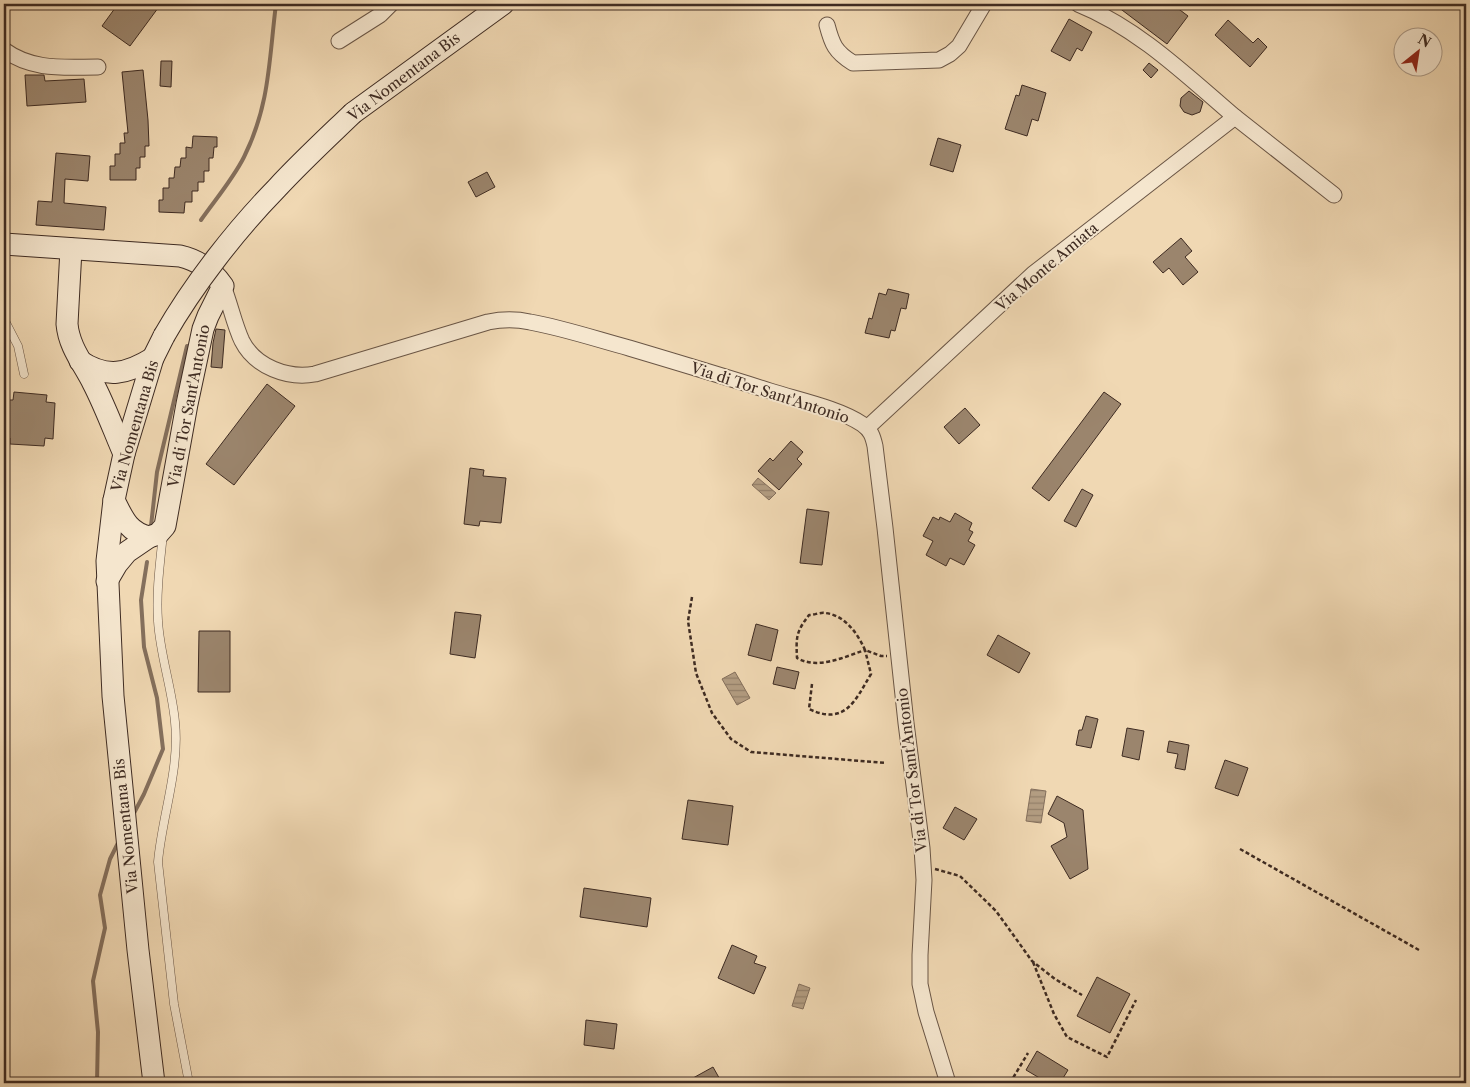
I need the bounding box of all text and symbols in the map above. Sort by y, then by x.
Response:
street label: Via Nomentana Bis [343,28,464,126]
north arrow [1392,28,1442,78]
text: N [1415,30,1434,52]
street label: Via Monte Amiata [991,218,1102,316]
street label: Via di Tor Sant'Antonio [163,323,214,490]
street label: Via Nomentana Bis [106,358,162,495]
street label: Via di Tor Sant'Antonio [688,358,852,427]
street label: Via di Tor Sant'Antonio [892,687,931,854]
street label: Via Nomentana Bis [109,757,142,896]

